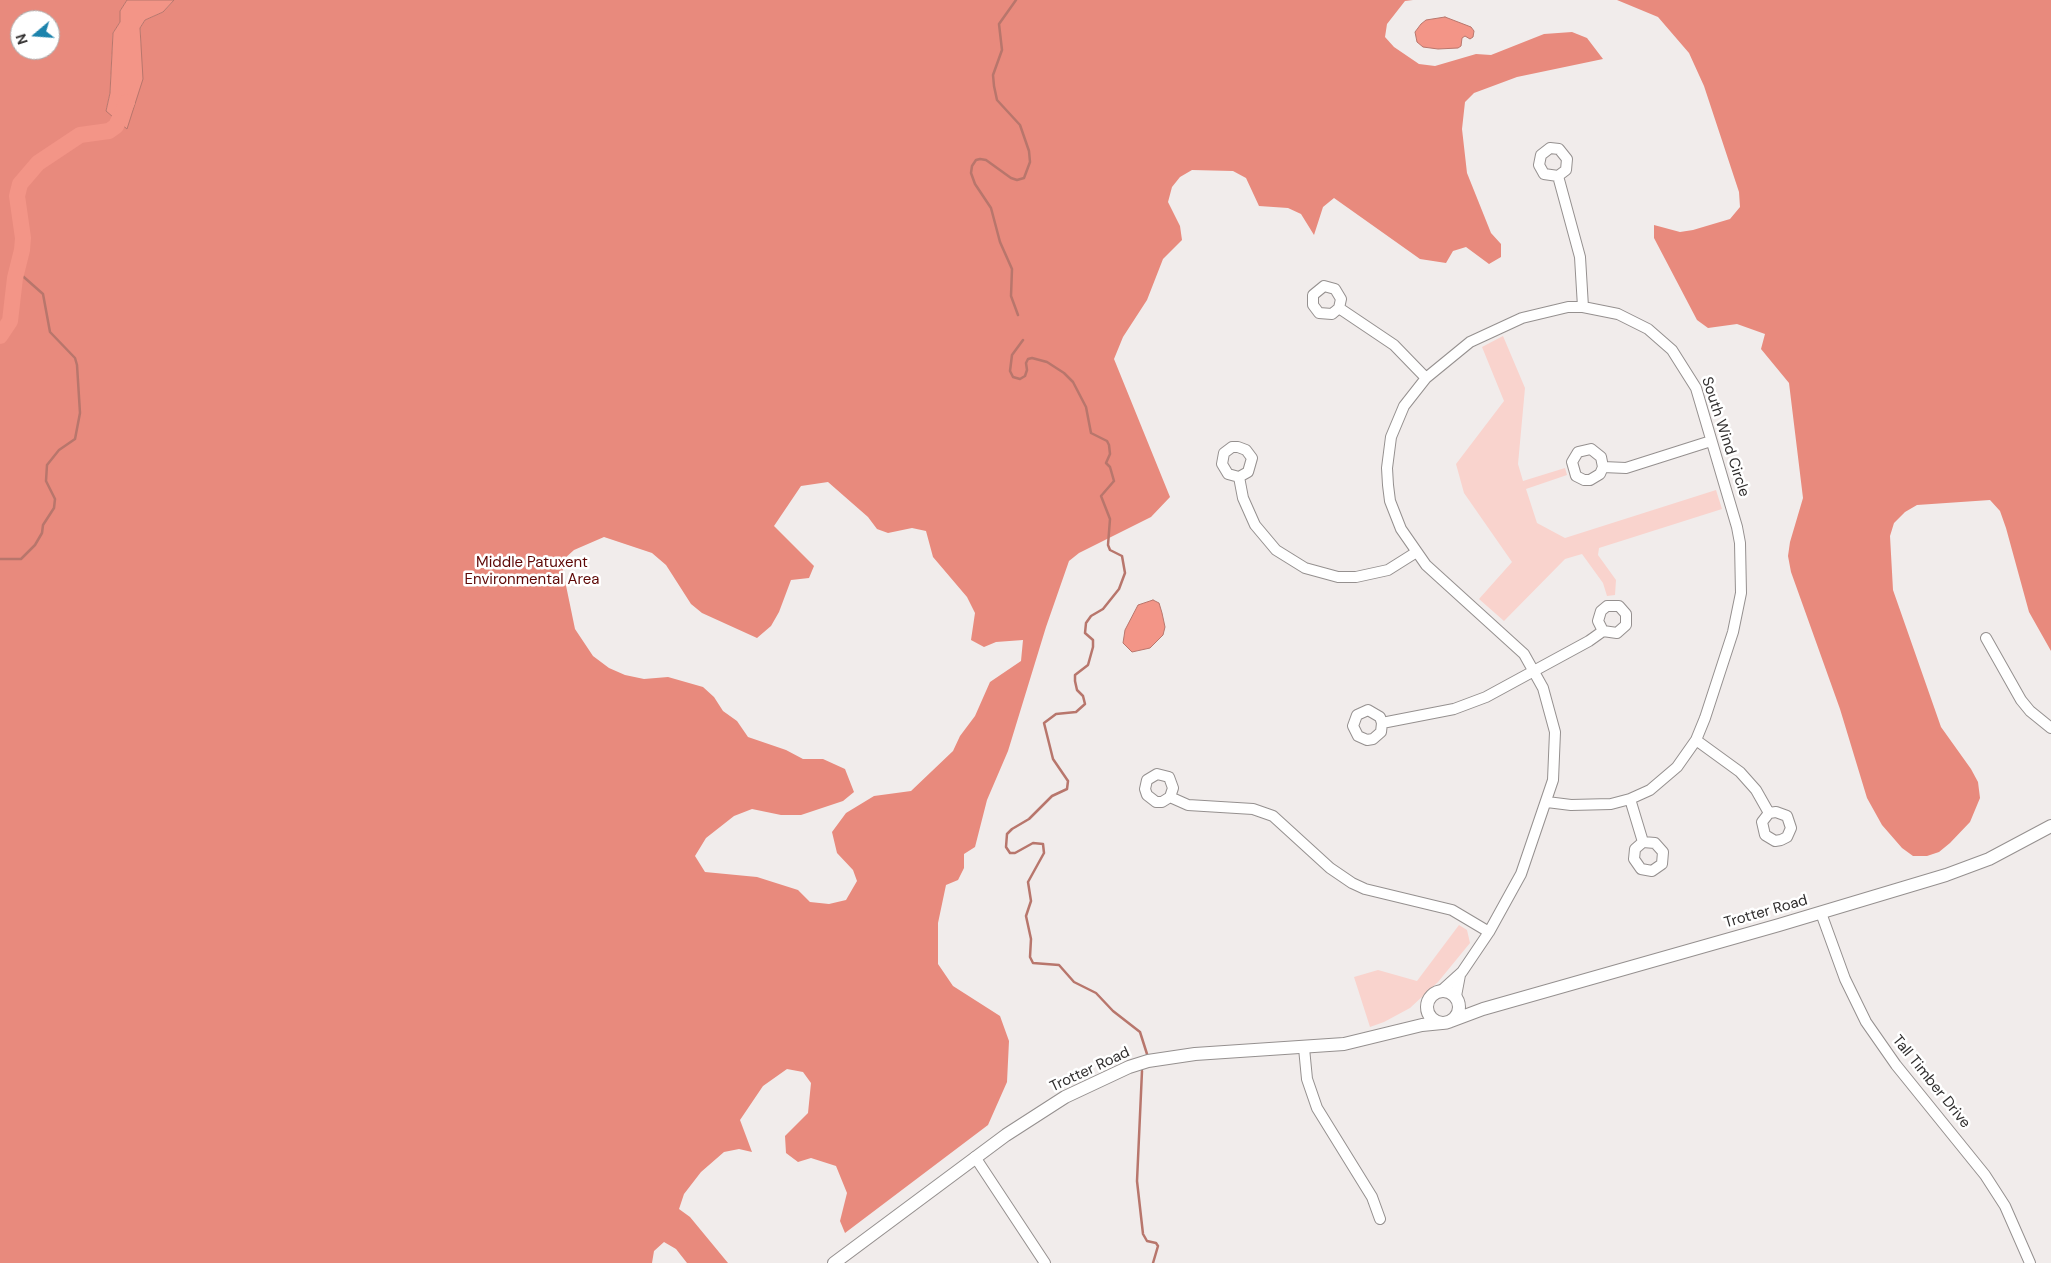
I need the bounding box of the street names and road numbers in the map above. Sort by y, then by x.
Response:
street label: South Wind Circle [1697,375,1753,499]
street label: Trotter Road [1722,892,1810,932]
street label: Tall Timber Drive [1888,1032,1974,1132]
street label: Trotter Road [1047,1044,1133,1096]

